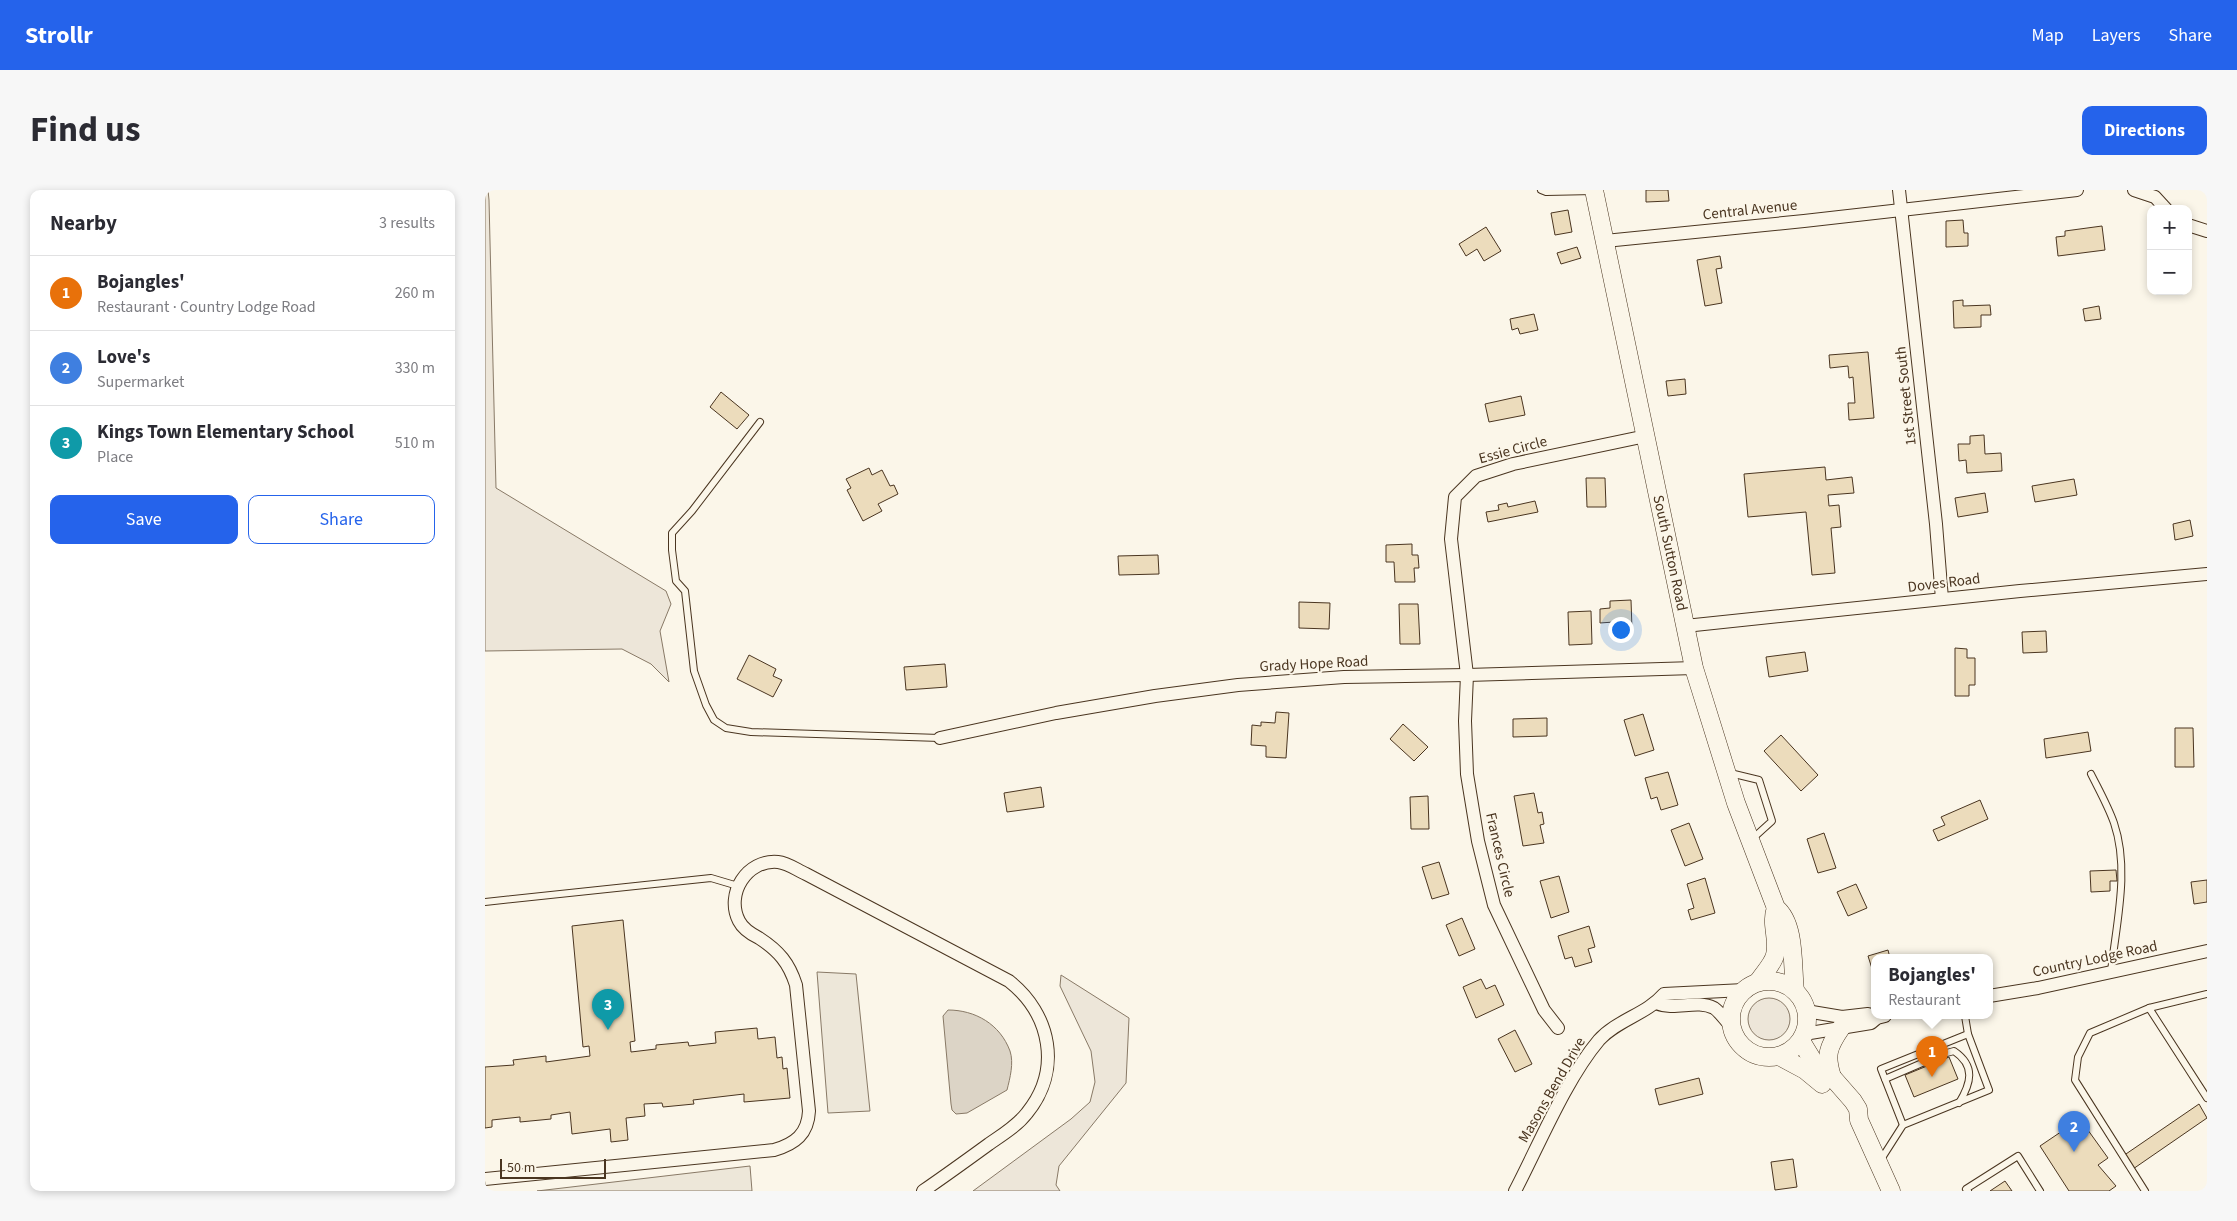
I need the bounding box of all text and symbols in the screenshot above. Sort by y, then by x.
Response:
text: Strollr [25,18,93,53]
text: Map [2032,23,2064,48]
text: Layers [2092,23,2141,48]
text: Share [2169,23,2212,48]
text: Find us [30,105,140,155]
button: Directions [2082,106,2207,155]
street label: Central Avenue [1702,195,1798,225]
map controls [2147,205,2192,295]
button: + [2147,205,2192,250]
text: Nearby [50,208,117,238]
text: 3 results [379,212,435,234]
button: − [2147,250,2192,295]
text: Bojangles' [97,269,185,296]
text: 1 [62,282,70,304]
text: 260 m [395,282,435,304]
text: Restaurant · Country Lodge Road [97,296,316,318]
text: Love's [97,344,150,371]
street label: 1st Street South [1890,345,1922,447]
text: 2 [62,357,70,379]
text: 330 m [395,357,435,379]
text: Supermarket [97,371,184,393]
text: Kings Town Elementary School [97,419,354,446]
street label: Essie Circle [1476,431,1550,469]
text: 3 [62,432,70,454]
text: 510 m [395,432,435,454]
text: Place [97,446,133,468]
street label: South Sutton Road [1647,493,1693,613]
button: Save [50,495,238,544]
button: Share [248,495,435,544]
street label: Doves Road [1906,568,1982,598]
your location [1608,617,1634,643]
street label: Grady Hope Road [1259,651,1369,677]
street label: Frances Circle [1480,811,1520,899]
street label: Country Lodge Road [2031,935,2159,983]
popup [1871,954,1993,1019]
text: Bojangles' [1888,962,1976,989]
pin: 3 [592,989,624,1030]
text: Restaurant [1888,989,1961,1011]
street label: Masons Bend Drive [1513,1033,1591,1147]
pin: 1 [1916,1036,1948,1077]
pin: 2 [2058,1111,2090,1152]
scale bar [500,1156,606,1179]
text: 50 m [507,1158,535,1178]

